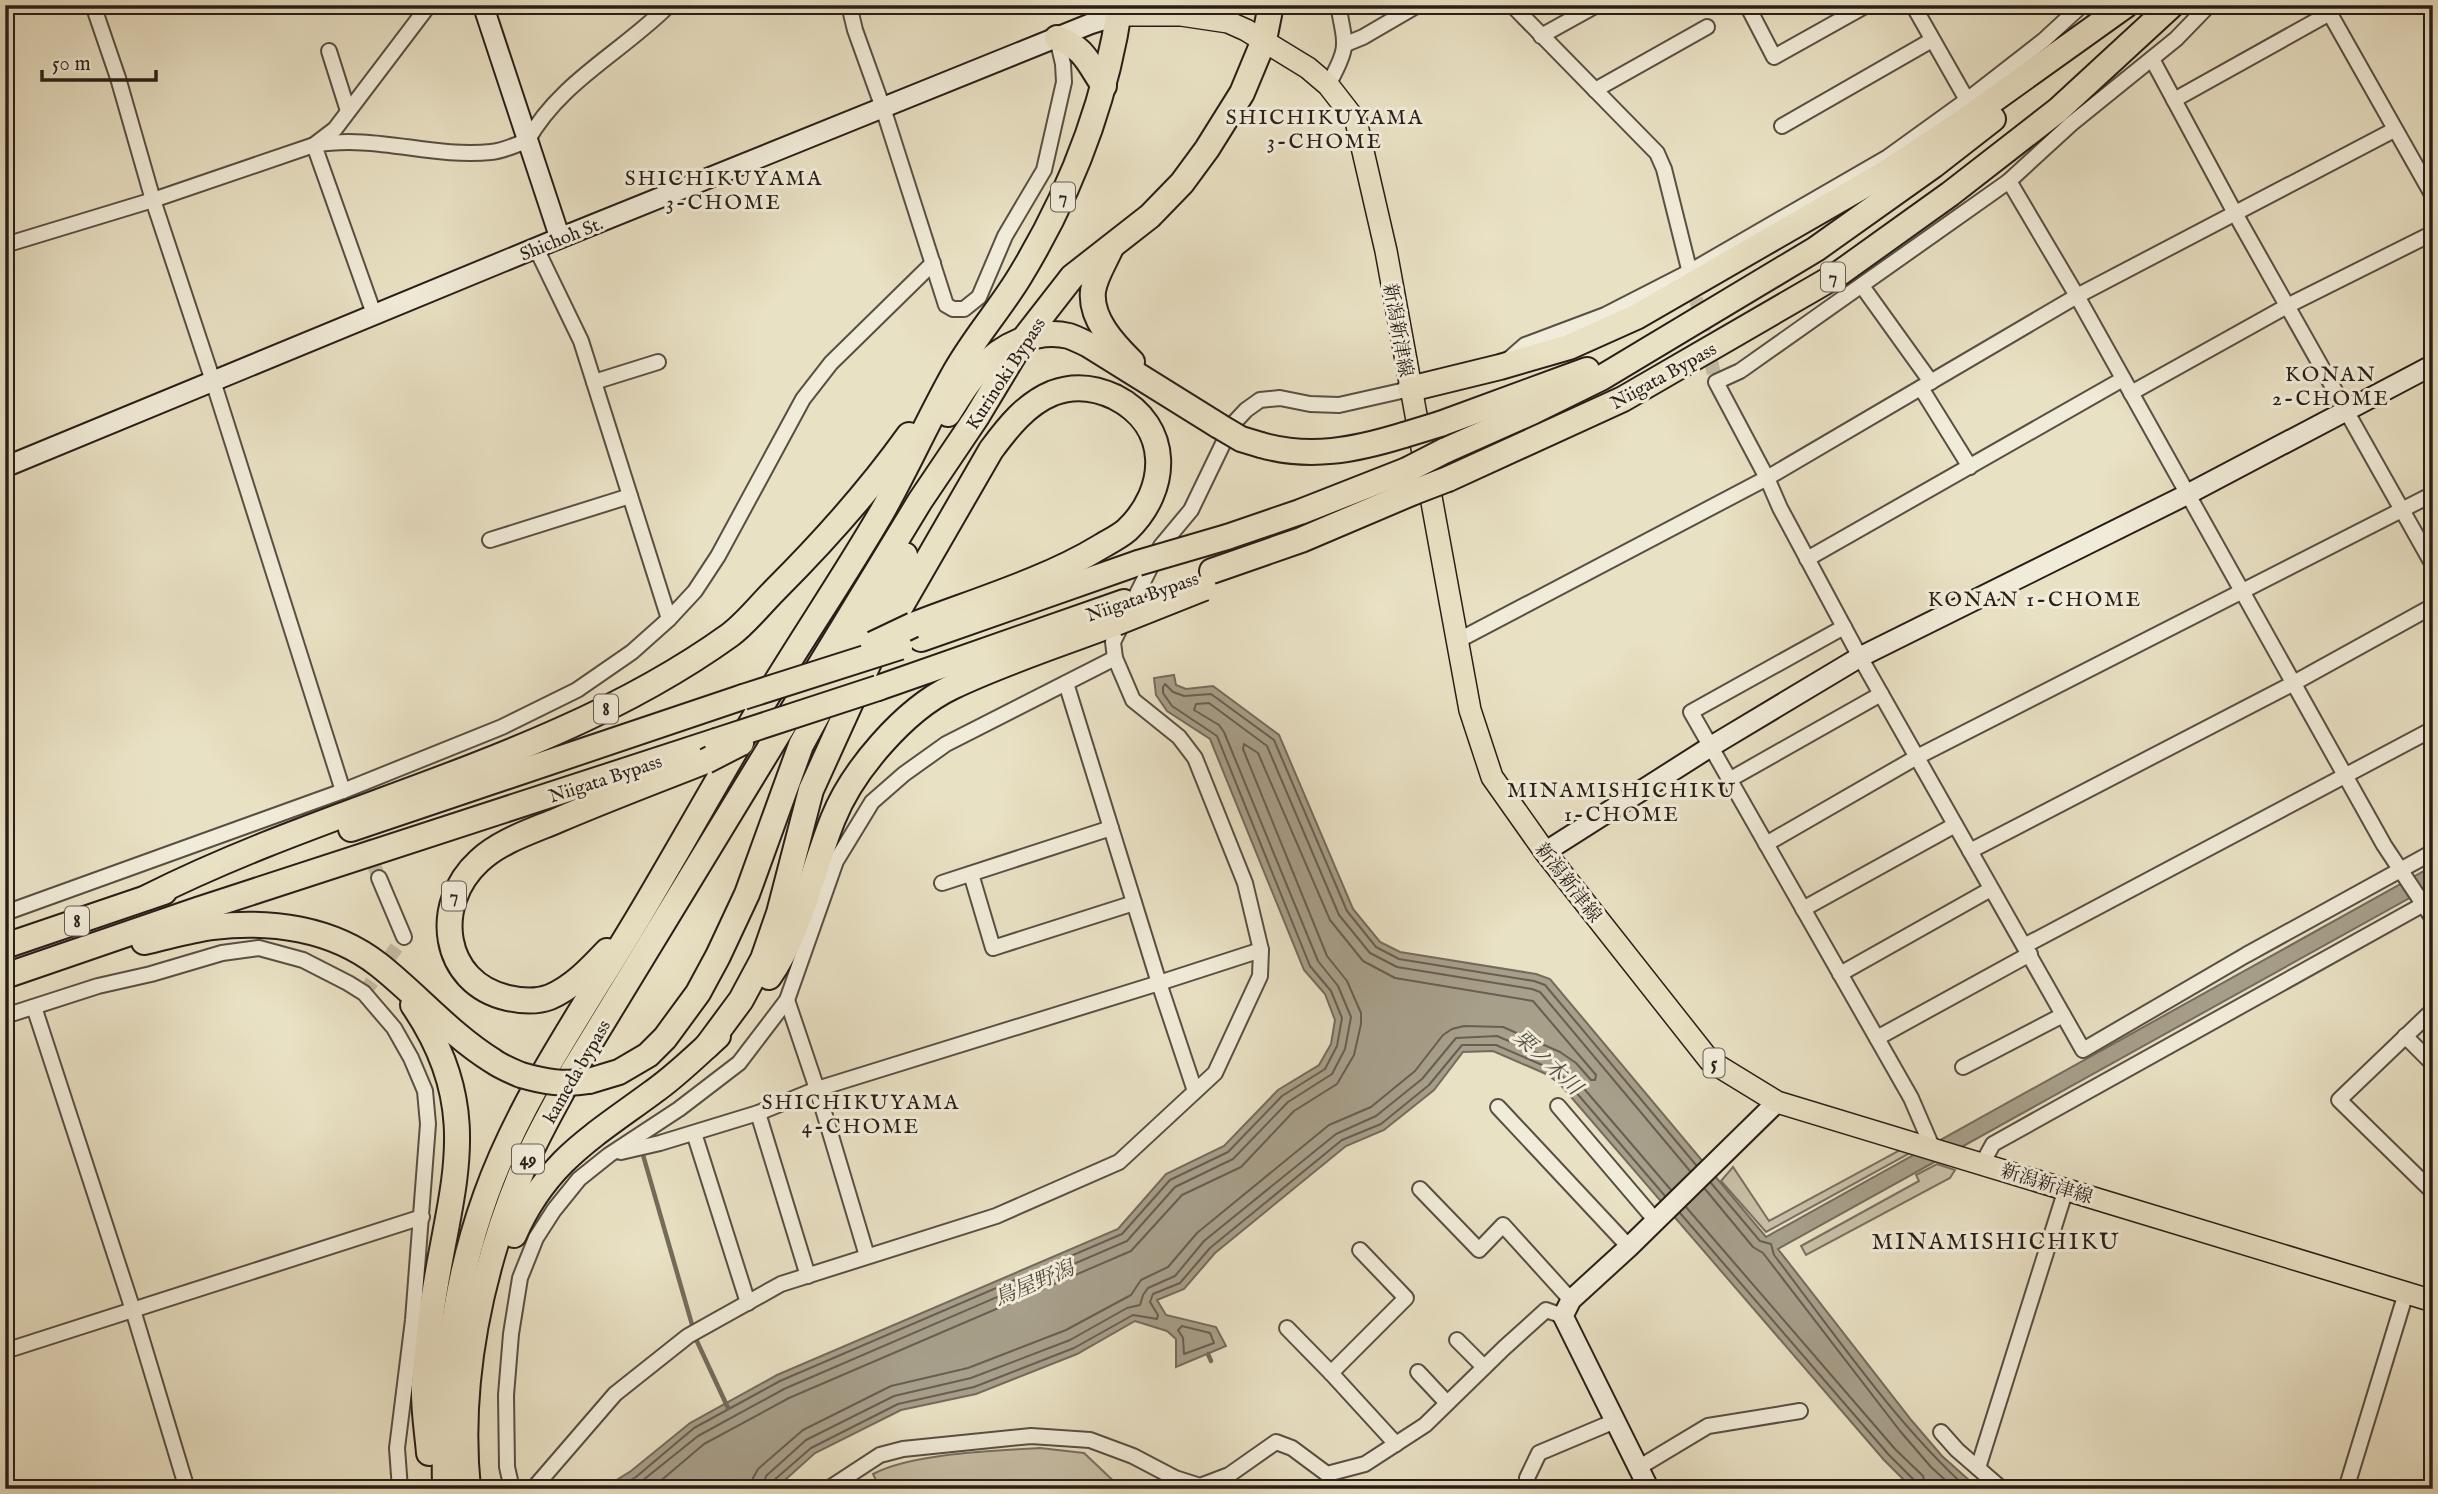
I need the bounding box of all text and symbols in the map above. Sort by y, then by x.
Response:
scale bar [42,38,156,82]
text: 50 m [52,51,91,78]
district label: SHICHIKUYAMA 3-CHOME [1226,105,1424,156]
district label: SHICHIKUYAMA 3-CHOME [625,166,823,217]
road number: 7 [1051,182,1075,212]
street label: Shichoh St. [517,212,607,267]
road number: 7 [1821,262,1845,292]
street label: 新潟新津線 [1377,281,1417,379]
street label: Kurinoki Bypass [961,313,1052,435]
street label: Niigata Bypass [1607,338,1721,416]
district label: KONAN 2-CHOME [2272,362,2390,413]
street label: Niigata Bypass [1083,567,1202,628]
district label: KONAN 1-CHOME [1928,587,2142,614]
road number: 8 [594,694,618,724]
street label: Niigata Bypass [546,750,665,809]
district label: MINAMISHICHIKU 1-CHOME [1507,778,1737,829]
street label: 新潟新津線 [1529,838,1606,928]
road number: 7 [442,882,466,911]
road number: 8 [65,906,89,936]
street label: kameda bypass [538,1016,617,1128]
water label: 栗ノ木川 [1507,1025,1588,1103]
road number: 5 [1704,1048,1724,1078]
district label: SHICHIKUYAMA 4-CHOME [762,1090,960,1141]
road number: 49 [512,1144,544,1174]
street label: 新潟新津線 [1997,1160,2095,1210]
district label: MINAMISHICHIKU [1871,1228,2121,1257]
water label: 鳥屋野潟 [991,1254,1081,1313]

